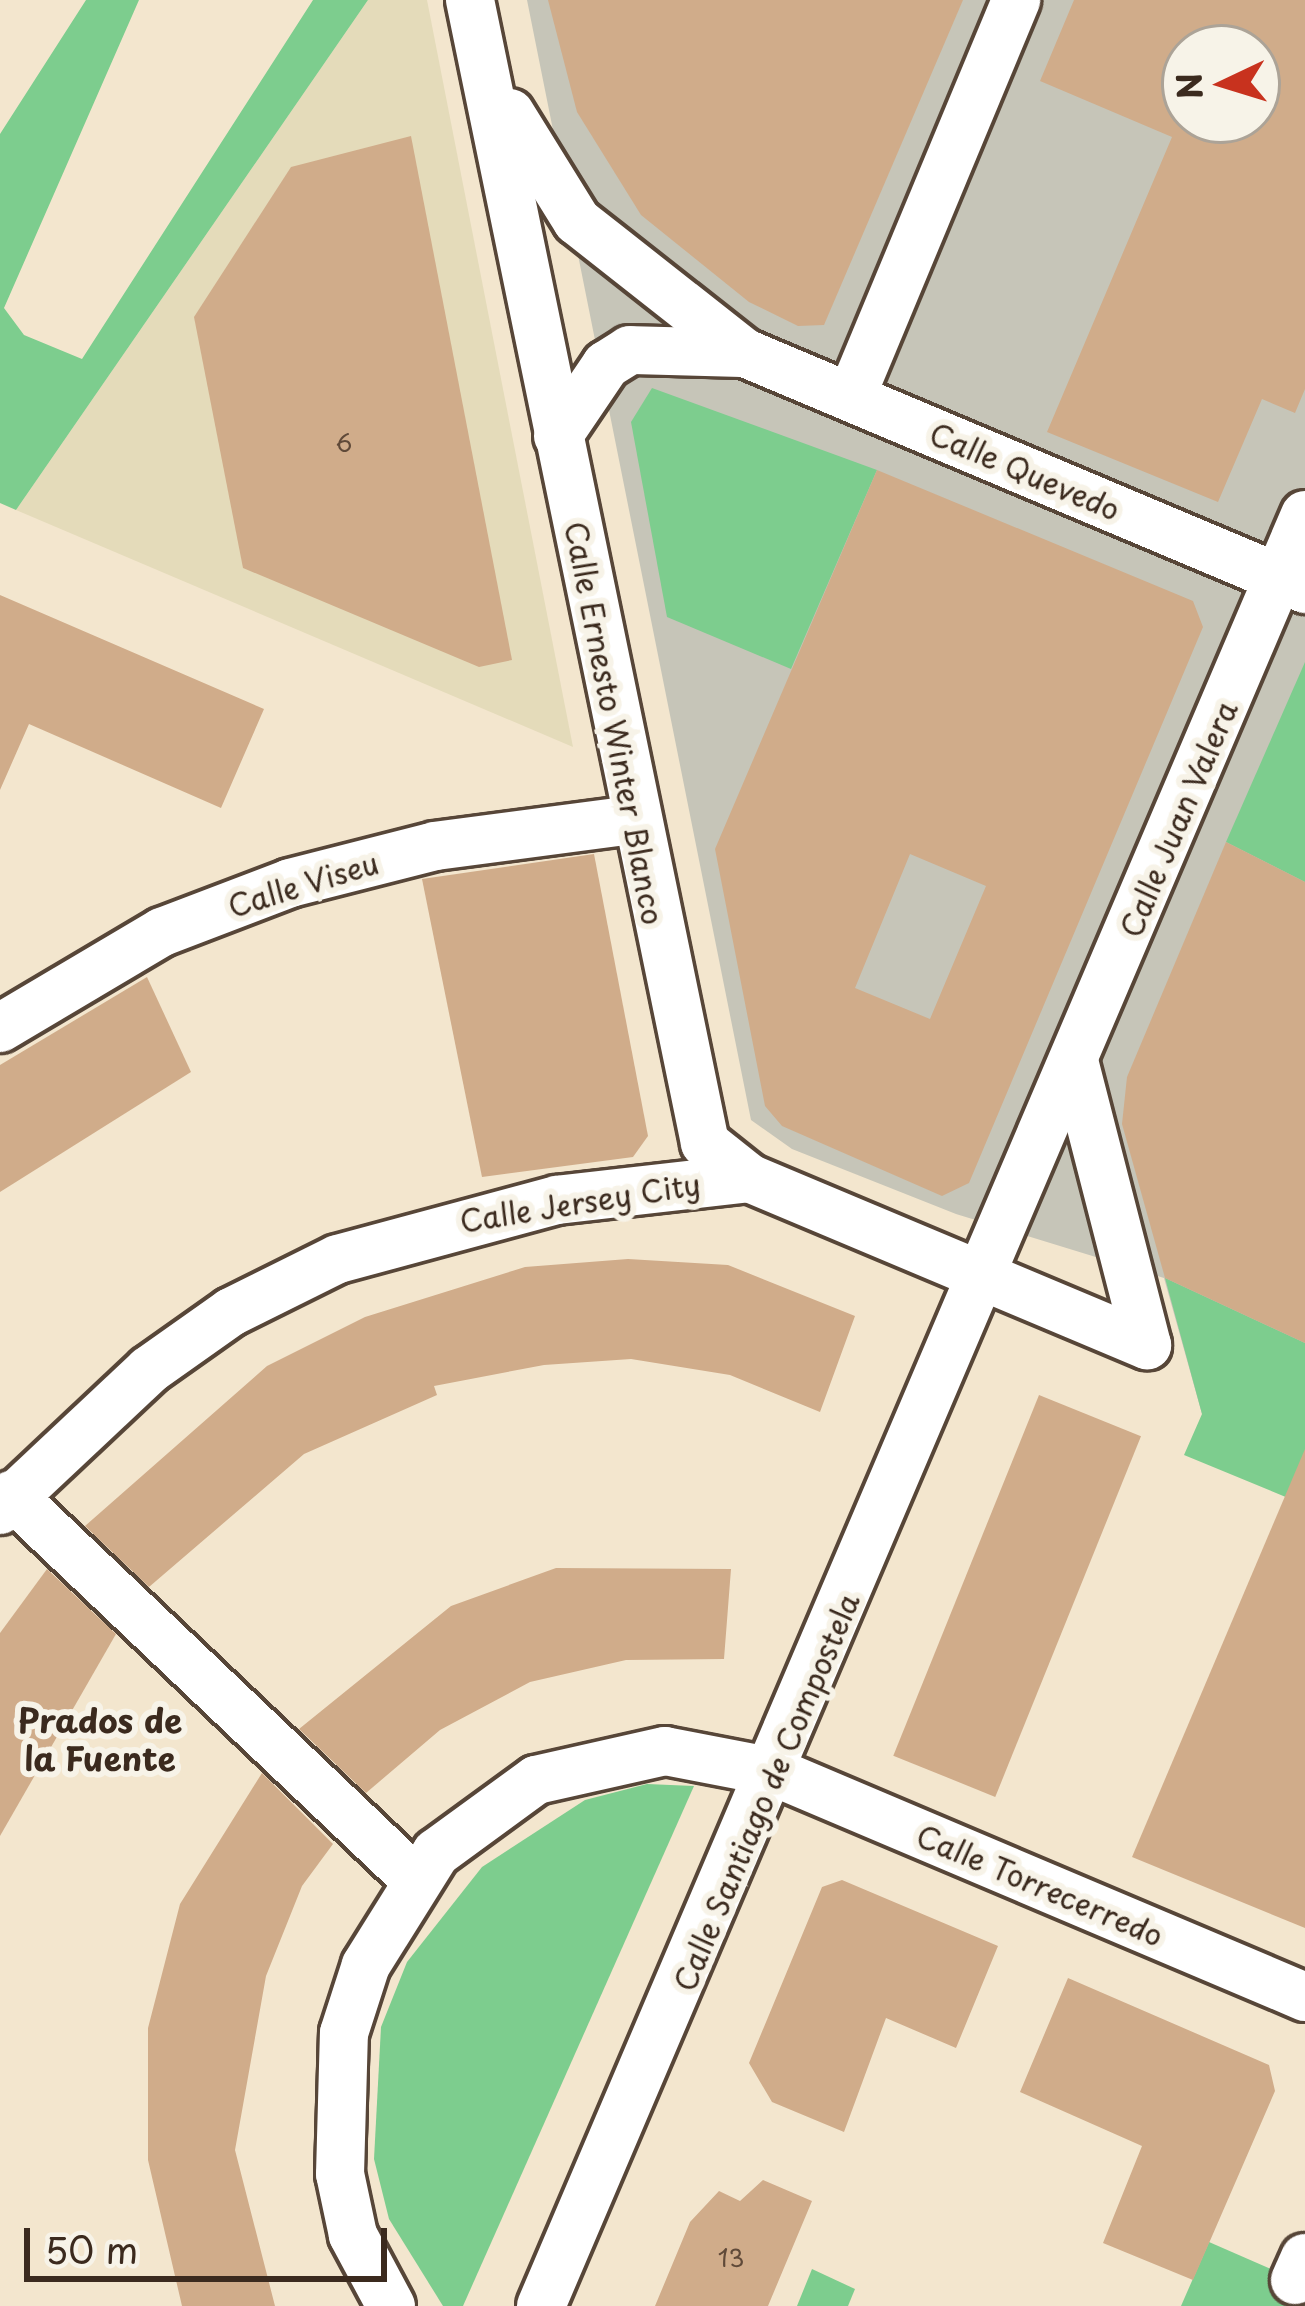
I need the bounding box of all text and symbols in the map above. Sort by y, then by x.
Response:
north arrow [1161,24,1281,144]
text: N [1162,72,1214,101]
street label: Calle Quevedo [923,414,1127,528]
house number: 6 [336,429,352,457]
street label: Calle Ernesto Winter Blanco [558,518,672,928]
street label: Calle Juan Valera [1111,694,1245,944]
street label: Calle Viseu [222,844,384,924]
street label: Calle Jersey City [456,1165,704,1239]
street label: Calle Santiago de Compostela [665,1585,867,1999]
district label: Prados de la Fuente [18,1700,182,1778]
street label: Calle Torrecerredo [910,1816,1170,1954]
scale bar [30,2204,393,2278]
text: 50 m [45,2222,138,2276]
house number: 13 [718,2244,744,2272]

